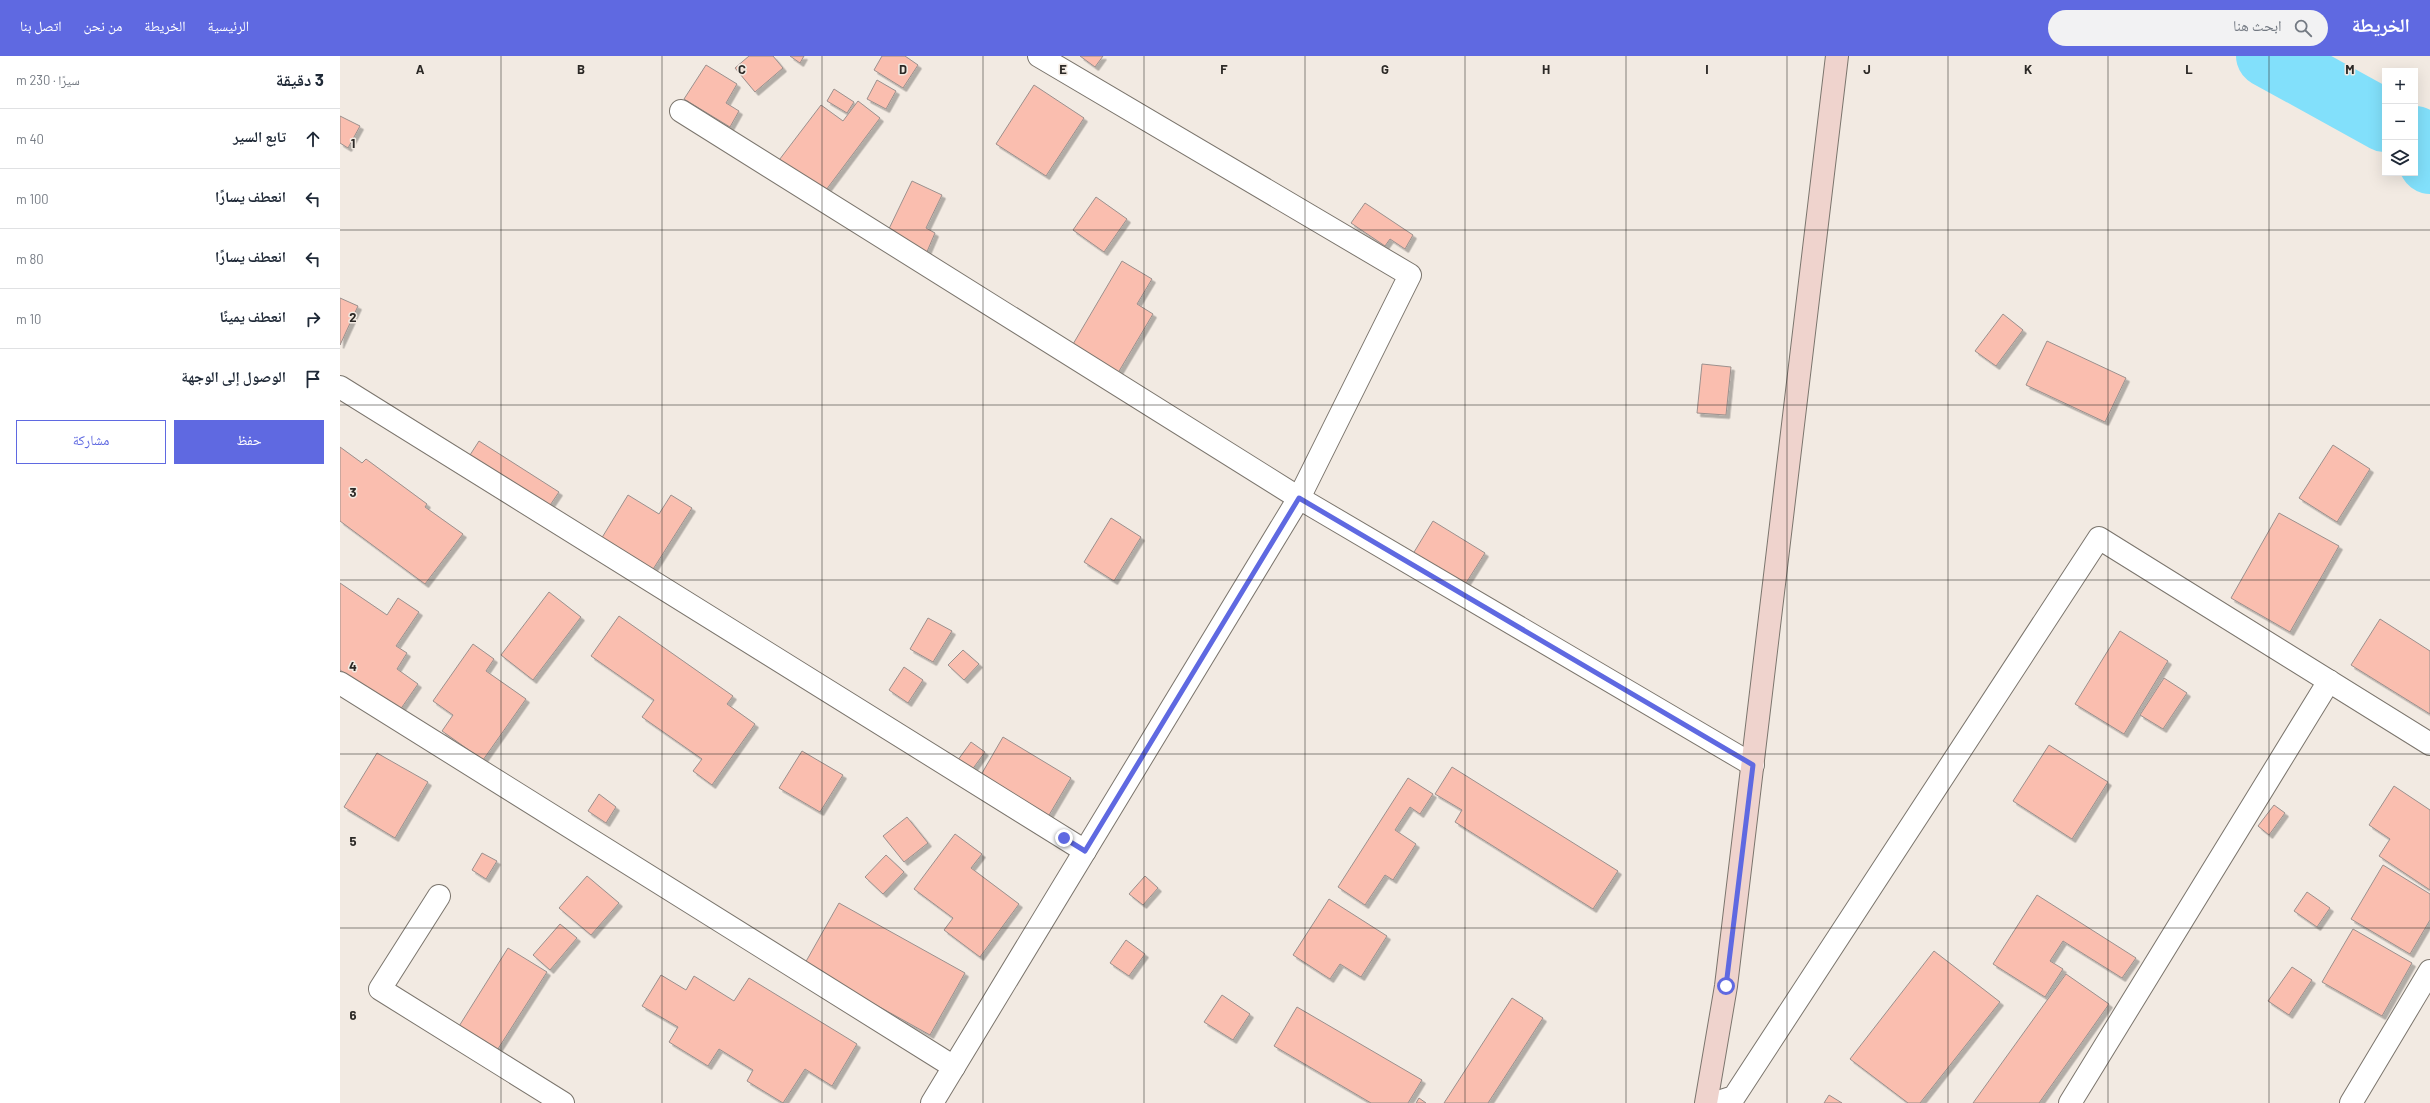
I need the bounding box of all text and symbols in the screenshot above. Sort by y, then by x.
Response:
search box [2048,10,2328,46]
text: الخريطة [2352,13,2410,36]
text: ابحث هنا [2233,16,2282,34]
text: اتصل بنا [20,17,62,34]
text: من نحن [84,17,122,34]
text: الخريطة [144,17,186,34]
text: الرئيسية [208,17,249,34]
icon: search [2292,17,2314,39]
text: A [416,61,425,77]
text: B [577,61,585,77]
text: C [738,61,746,77]
text: D [899,61,907,77]
text: E [1059,61,1067,77]
text: F [1220,61,1228,77]
text: G [1381,61,1389,77]
text: H [1542,61,1550,77]
text: I [1705,61,1709,77]
text: J [1863,61,1871,77]
text: K [2024,61,2032,77]
text: L [2185,61,2193,77]
text: M [2345,61,2355,77]
map controls [2382,68,2418,176]
button: + [2382,68,2418,104]
text: 3 دقيقة [276,69,324,89]
text: سيرًا · 230 m [16,72,80,88]
button: − [2382,104,2418,140]
text: تابع السير [233,127,286,145]
icon: ahead [302,128,324,150]
text: 40 m [16,131,44,147]
text: 1 [351,135,355,151]
button: layers [2382,140,2418,176]
text: انعطف يسارًا [215,187,286,205]
icon: left [302,188,324,210]
text: 100 m [16,191,49,207]
text: انعطف يسارًا [215,247,286,265]
icon: left [302,248,324,270]
text: 80 m [16,251,44,267]
text: انعطف يمينًا [219,307,286,325]
icon: right [302,308,324,330]
text: 2 [349,309,357,325]
text: 10 m [16,311,41,327]
text: الوصول إلى الوجهة [181,367,286,385]
icon: arrive [302,368,324,390]
button: مشاركة [16,420,166,464]
button: حفظ [174,420,324,464]
text: 3 [349,484,357,500]
text: 4 [349,658,357,674]
route end [1055,829,1073,847]
text: 5 [349,833,357,849]
route start [1717,977,1735,995]
text: 6 [350,1007,357,1023]

